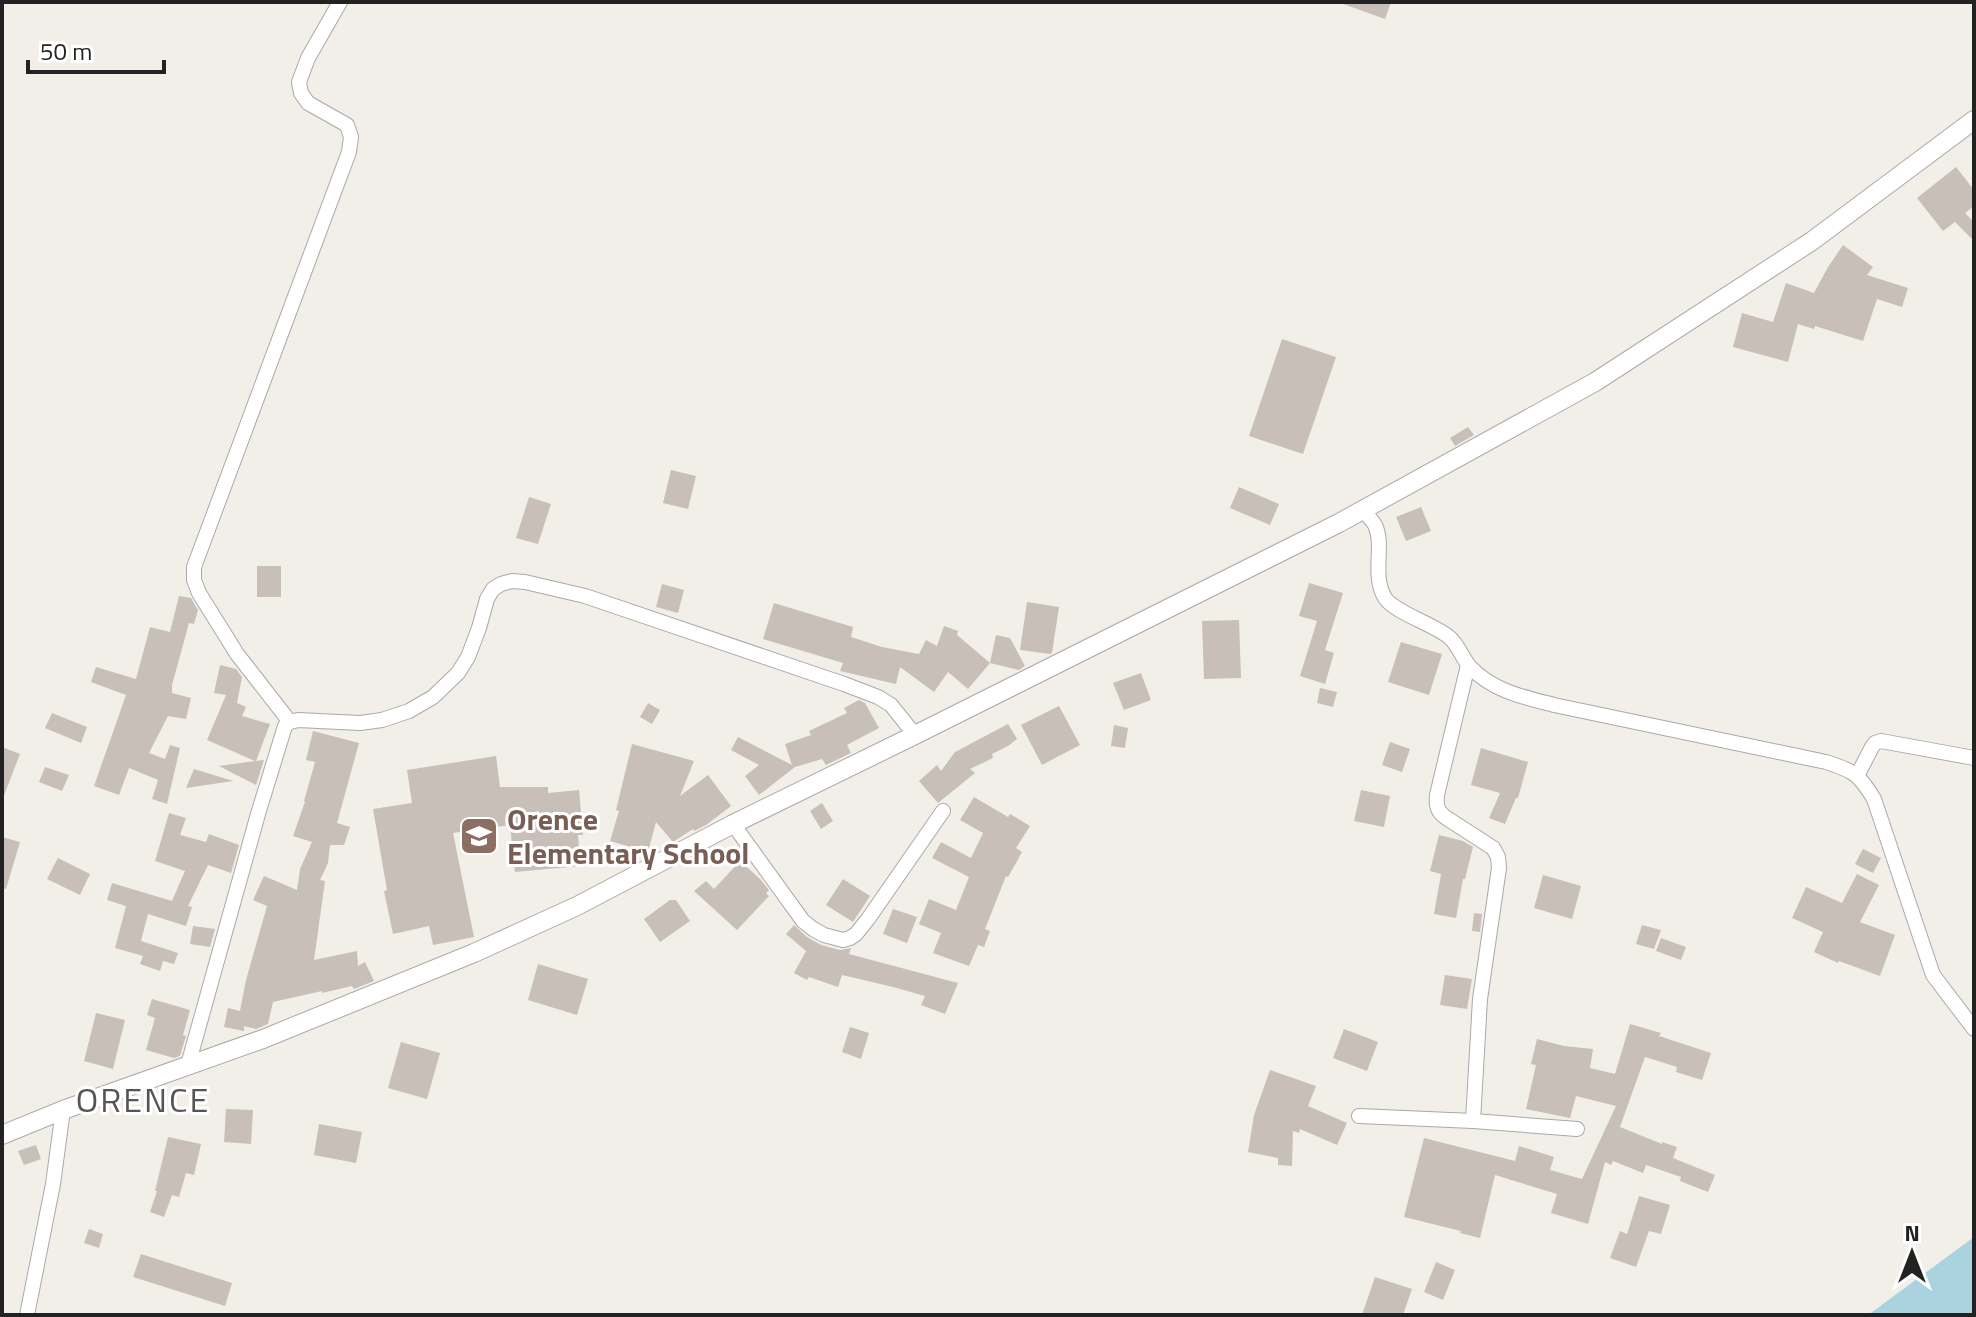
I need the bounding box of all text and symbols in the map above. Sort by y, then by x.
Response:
scale bar [28,24,164,74]
text: 50 m [40,33,92,69]
place label: Orence Elementary School [507,796,749,876]
school or university icon: Orence Elementary School [458,815,500,857]
district label: ORENCE [76,1073,210,1125]
north arrow [1872,1213,1952,1293]
text: N [1904,1216,1920,1250]

